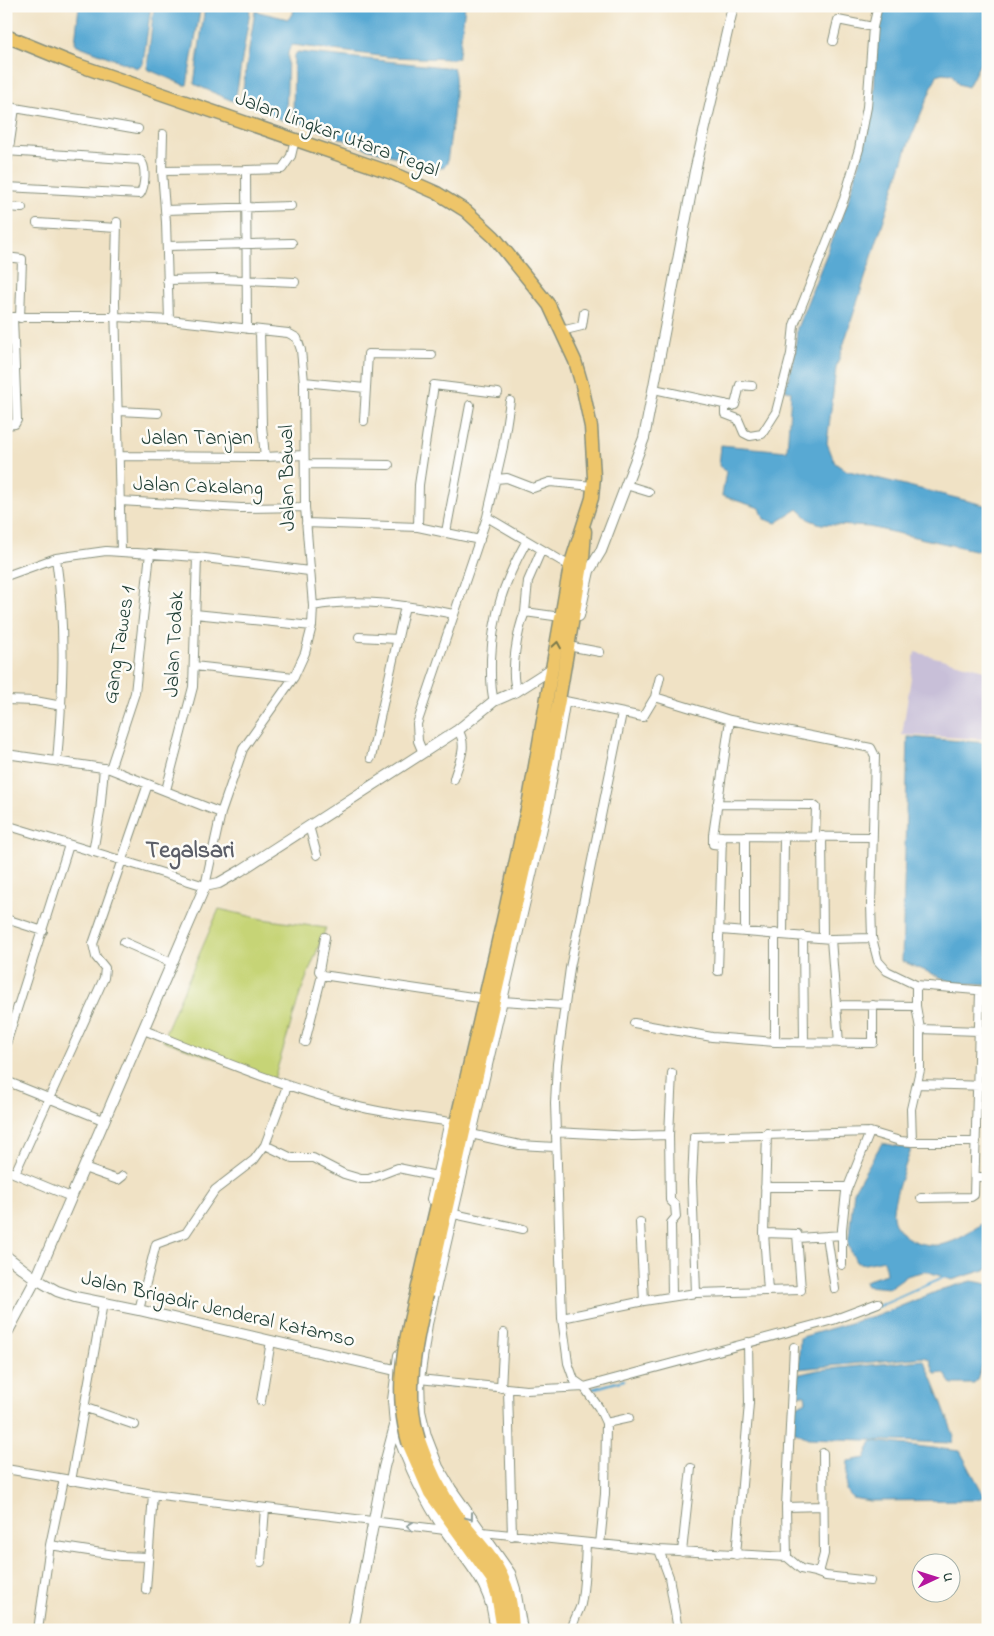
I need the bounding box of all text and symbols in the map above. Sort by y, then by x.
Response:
street label: Jalan Lingkar Utara Tegal [230,84,443,188]
street label: Jalan Tanjan [141,424,253,454]
street label: Jalan Bawal [272,425,304,531]
street label: Jalan Cakalang [132,470,264,506]
street label: Gang Tawes 1 [96,584,146,706]
street label: Jalan Todak [157,589,193,698]
one-way arrow [551,640,561,649]
district label: Tegalsari [145,834,235,870]
street label: Jalan Brigadir Jenderal Katamso [78,1264,358,1358]
one-way arrow [464,1511,472,1520]
one-way arrow [406,1521,414,1532]
north arrow [912,1554,962,1604]
text: U [937,1572,958,1582]

